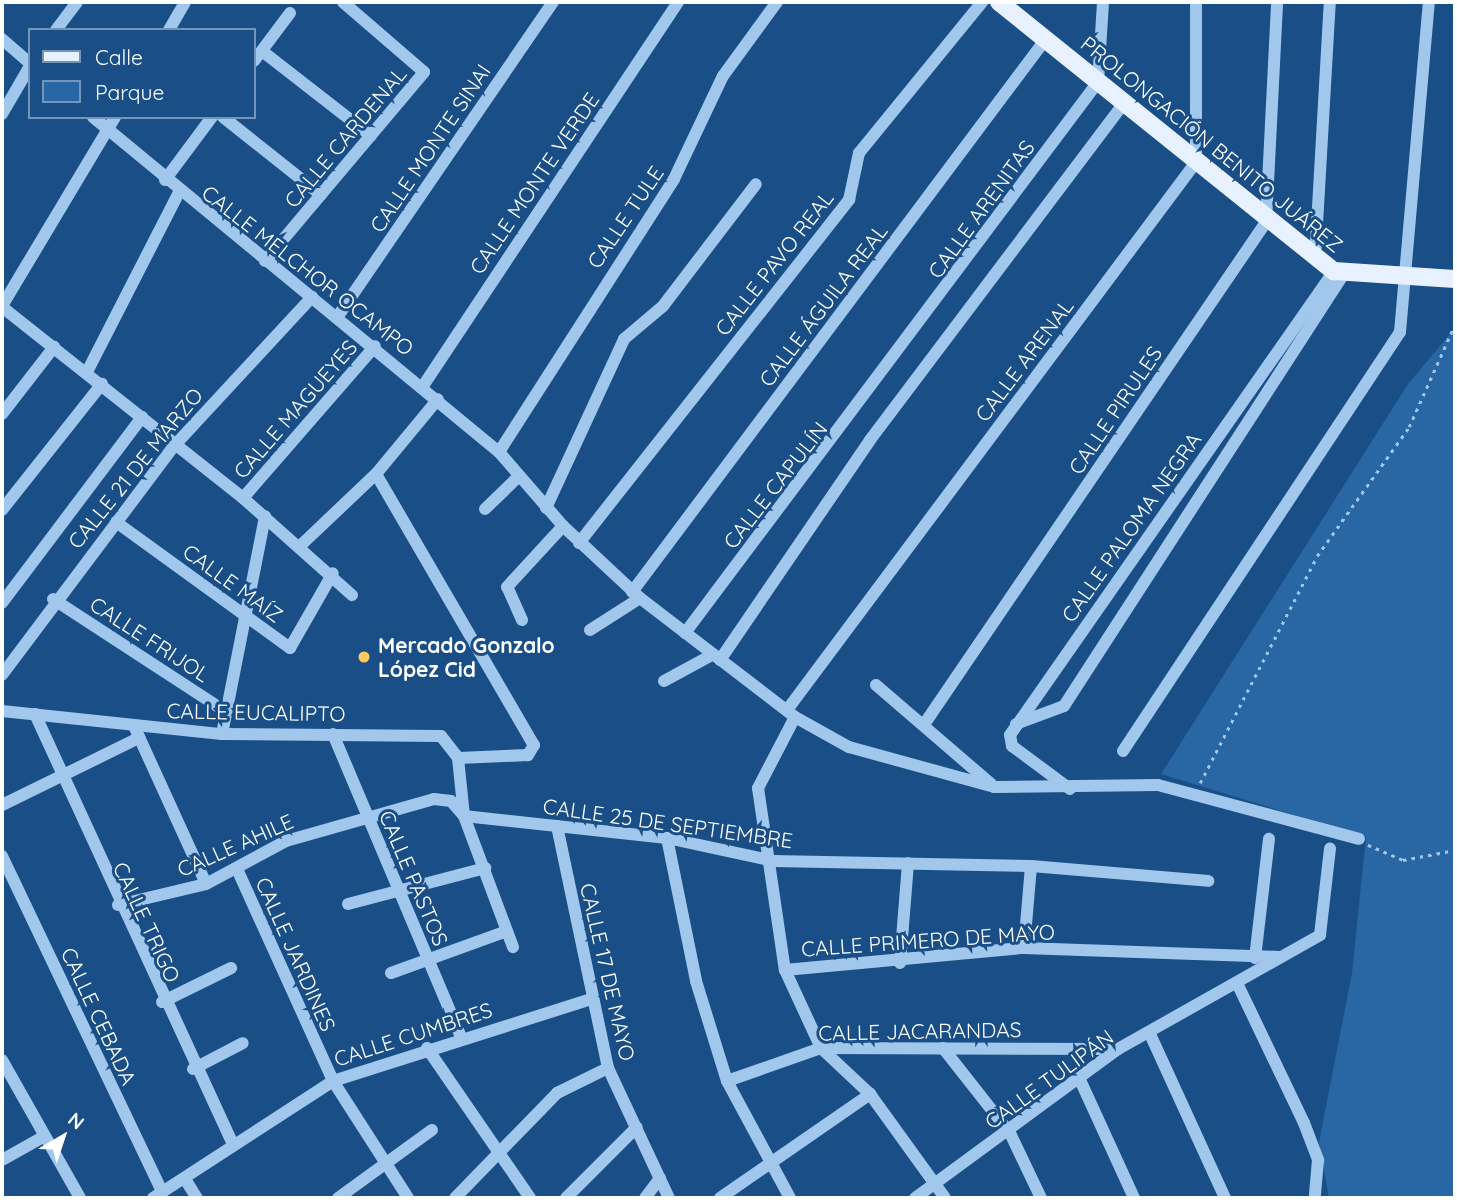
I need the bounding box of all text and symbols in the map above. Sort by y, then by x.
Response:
legend [28,28,256,119]
street label: PROLONGACIÓN BENITO JUÁREZ [1076,31,1348,257]
text: Calle [95,44,143,70]
street label: CALLE MONTE SINAI [364,59,496,237]
street label: CALLE CARDENAL [279,62,411,212]
text: Parque [95,79,164,105]
street label: CALLE MONTE VERDE [464,88,604,278]
street label: CALLE ARENITAS [922,135,1040,283]
street label: CALLE TULE [582,161,668,273]
street label: CALLE MELCHOR OCAMPO [197,180,419,360]
street label: CALLE PAVO REAL [710,186,838,340]
street label: CALLE ÁGUILA REAL [754,219,892,391]
street label: CALLE ARENAL [970,294,1078,426]
street label: CALLE MAGUEYES [228,335,362,483]
street label: CALLE PIRULES [1063,341,1167,479]
street label: CALLE 21 DE MARZO [62,382,208,554]
street label: CALLE CAPULÍN [718,417,832,553]
street label: CALLE PALOMA NEGRA [1056,427,1206,627]
street label: CALLE MAÍZ [178,538,288,628]
street label: CALLE FRIJOL [85,591,215,687]
place label: Mercado Gonzalo López Cid [378,632,555,682]
marker: Mercado Gonzalo López Cid [356,649,372,665]
street label: CALLE EUCALIPTO [166,698,346,726]
street label: CALLE 25 DE SEPTIEMBRE [541,793,795,853]
street label: CALLE PASTOS [374,807,454,949]
street label: CALLE AHILE [173,808,297,882]
street label: CALLE TRIGO [108,858,186,986]
street label: CALLE JARDINES [251,873,341,1035]
street label: CALLE 17 DE MAYO [575,881,641,1063]
street label: CALLE PRIMERO DE MAYO [800,919,1056,961]
street label: CALLE CEBADA [56,943,142,1089]
street label: CALLE CUMBRES [331,997,495,1071]
street label: CALLE JACARANDAS [818,1017,1022,1045]
street label: CALLE TULIPÁN [980,1024,1118,1134]
north arrow [28,1102,98,1172]
text: N [63,1107,89,1134]

